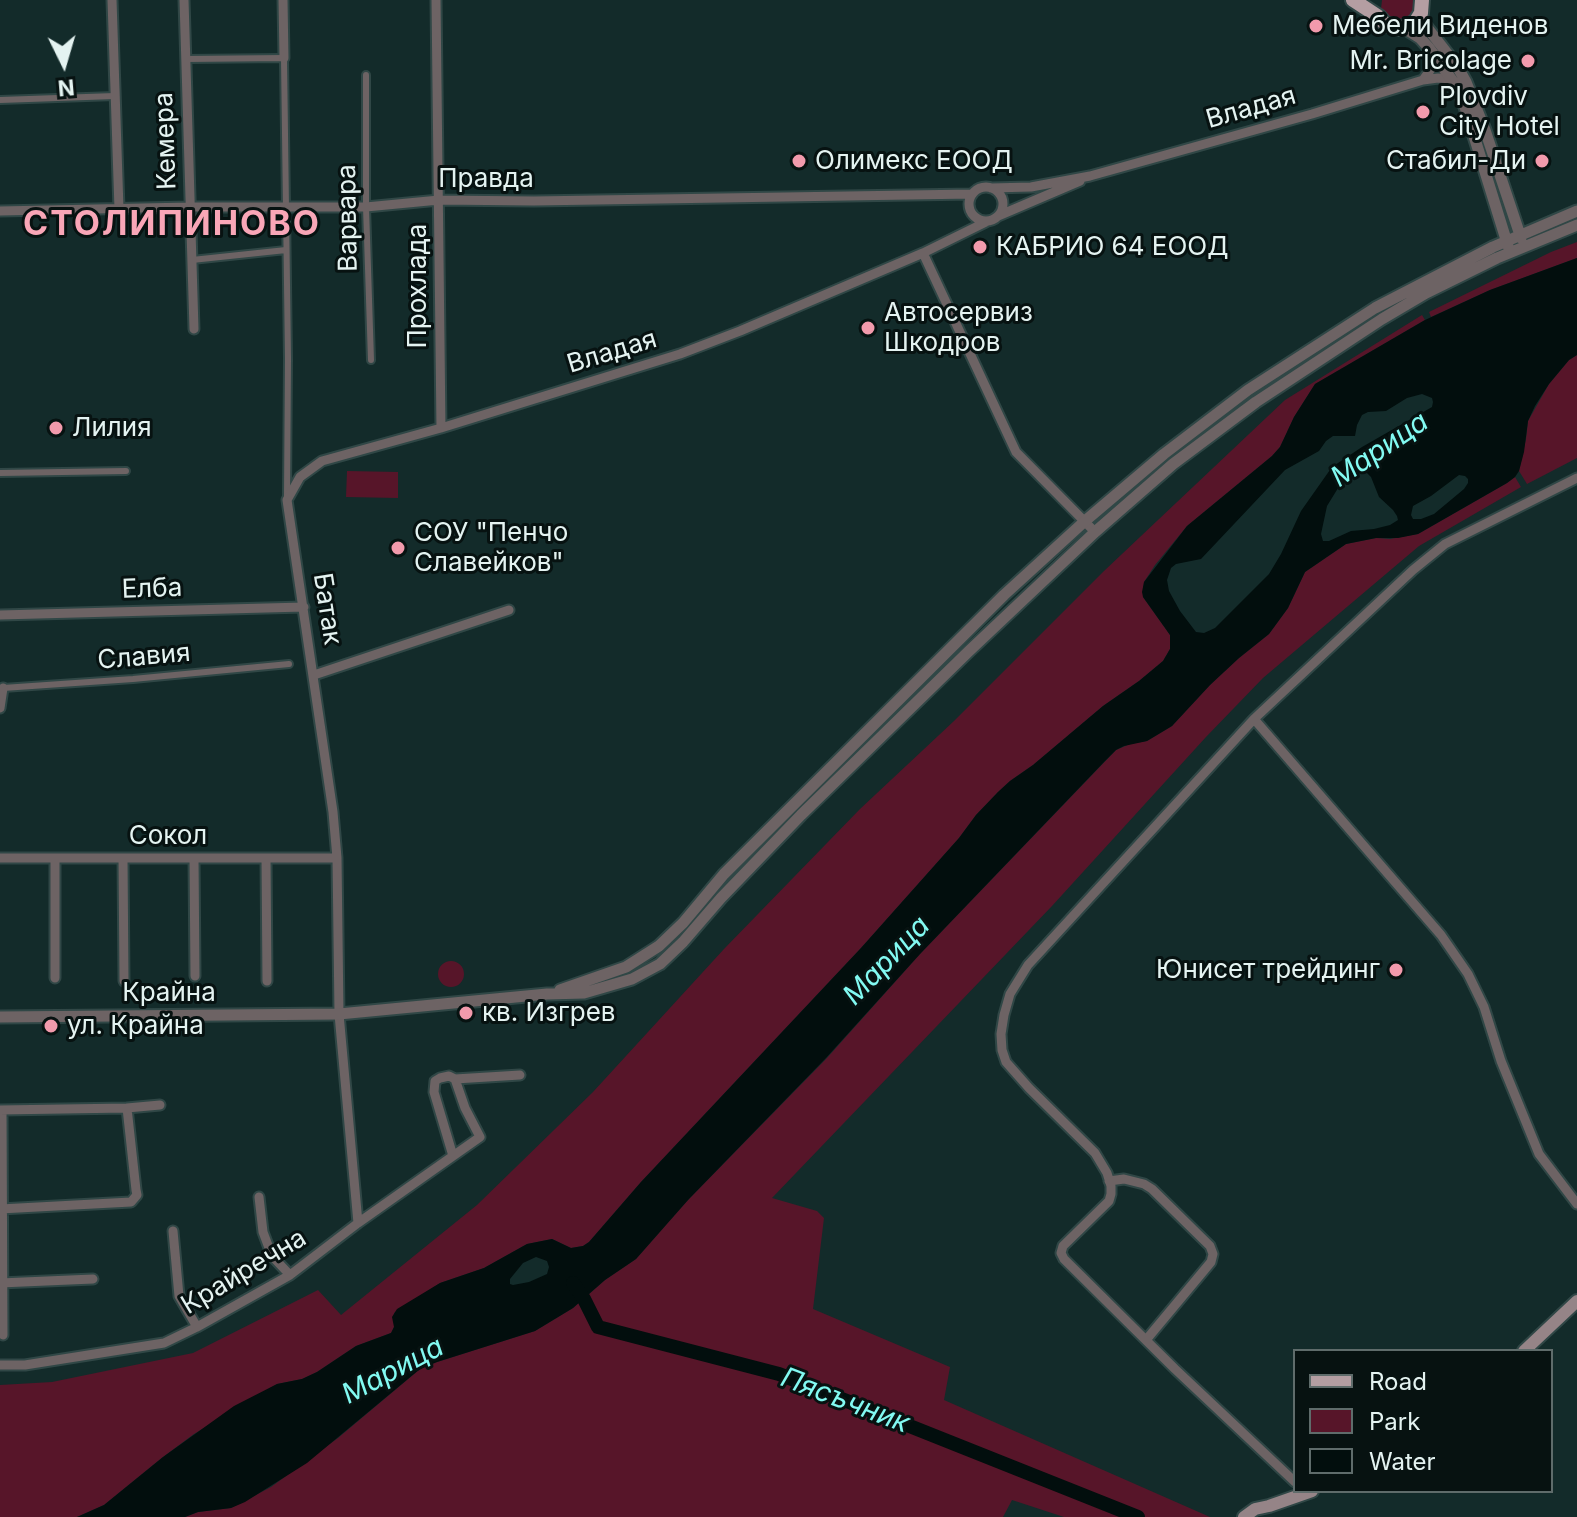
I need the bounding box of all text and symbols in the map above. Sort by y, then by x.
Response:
place label: Мебели Виденов [1332,10,1548,42]
marker: Мебели Виденов [1307,17,1325,35]
north arrow [24,24,104,104]
place label: Mr. Bricolage [1350,45,1512,77]
marker: Mr. Bricolage [1519,52,1537,70]
text: N [57,74,76,102]
street label: Владая [1203,80,1299,136]
place label: Plovdiv City Hotel [1439,81,1560,142]
street label: Кемера [149,92,183,190]
marker: Plovdiv City Hotel [1414,103,1432,121]
place label: Олимекс ЕООД [815,145,1013,177]
place label: Стабил-Ди [1386,145,1526,177]
marker: Олимекс ЕООД [790,152,808,170]
marker: Стабил-Ди [1533,152,1551,170]
street label: Правда [438,163,534,195]
street label: Варвара [331,164,365,272]
district label: СТОЛИПИНОВО [23,205,321,245]
street label: Прохлада [402,224,434,348]
place label: КАБРИО 64 ЕООД [996,231,1229,263]
marker: КАБРИО 64 ЕООД [971,238,989,256]
place label: Автосервиз Шкодров [884,297,1033,358]
marker: Автосервиз Шкодров [859,319,877,337]
street label: Владая [563,324,661,380]
water label: Марица [1325,405,1435,495]
place label: Лилия [72,412,152,444]
marker: Лилия [47,419,65,437]
place label: СОУ "Пенчо Славейков" [414,517,568,578]
marker: СОУ "Пенчо Славейков" [389,539,407,557]
street label: Батак [306,571,348,647]
street label: Елба [121,572,183,606]
street label: Славия [96,637,192,677]
street label: Сокол [129,820,207,852]
water label: Марица [837,910,937,1012]
place label: Юнисет трейдинг [1156,954,1380,986]
marker: Юнисет трейдинг [1387,961,1405,979]
street label: Крайна [122,977,216,1009]
place label: кв. Изгрев [482,997,616,1029]
marker: кв. Изгрев [457,1004,475,1022]
place label: ул. Крайна [67,1010,204,1042]
marker: ул. Крайна [42,1017,60,1035]
street label: Крайречна [176,1223,312,1321]
water label: Марица [337,1330,449,1412]
legend [1293,1349,1553,1493]
water label: Пясъчник [776,1361,914,1441]
text: Road [1369,1367,1427,1396]
text: Park [1369,1407,1420,1436]
text: Water [1369,1447,1436,1476]

